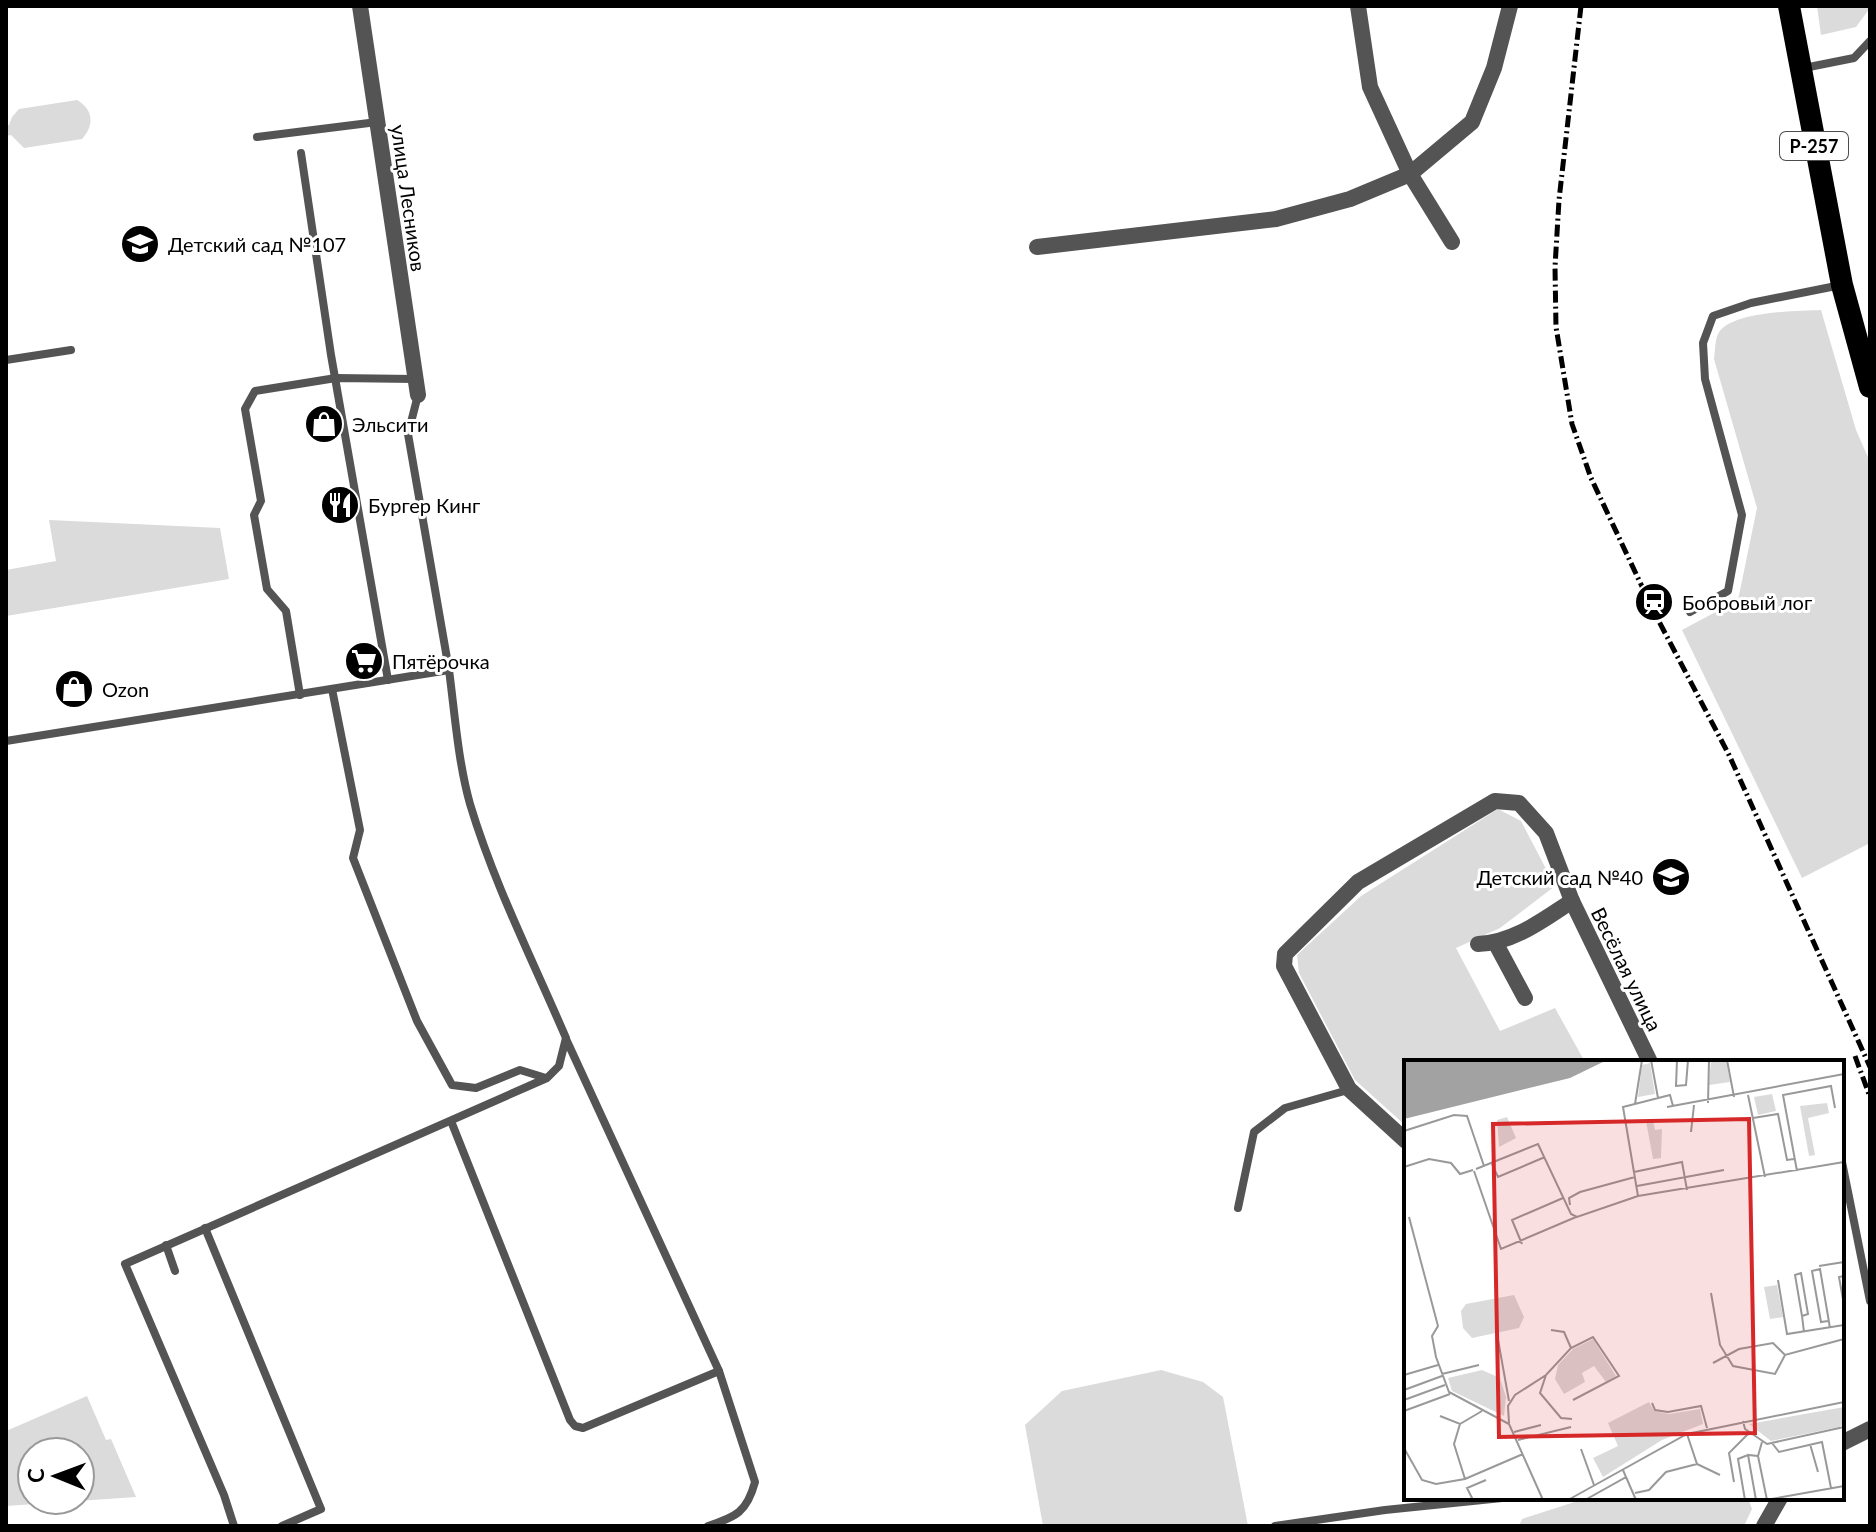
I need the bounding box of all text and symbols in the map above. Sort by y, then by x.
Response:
street label: улица Лесников [387,123,431,273]
road number: Р-257 [1780,132,1848,160]
school or university icon: Детский сад №107 [119,223,161,265]
place label: Детский сад №107 [168,232,346,256]
shop icon: Эльсити [303,403,345,445]
place label: Эльсити [352,412,429,436]
restaurant icon: Бургер Кинг [319,484,361,526]
place label: Бургер Кинг [368,493,480,517]
station icon: Бобровый лог [1633,581,1675,623]
place label: Бобровый лог [1682,590,1812,614]
supermarket icon: Пятёрочка [343,640,385,682]
place label: Пятёрочка [392,649,490,673]
shop icon: Ozon [53,668,95,710]
place label: Ozon [102,677,149,701]
school or university icon: Детский сад №40 [1650,856,1692,898]
place label: Детский сад №40 [1476,865,1643,889]
street label: Весёлая улица [1587,903,1667,1035]
inset map [1404,1060,1844,1500]
north arrow [16,1436,96,1516]
text: С [22,1468,49,1483]

